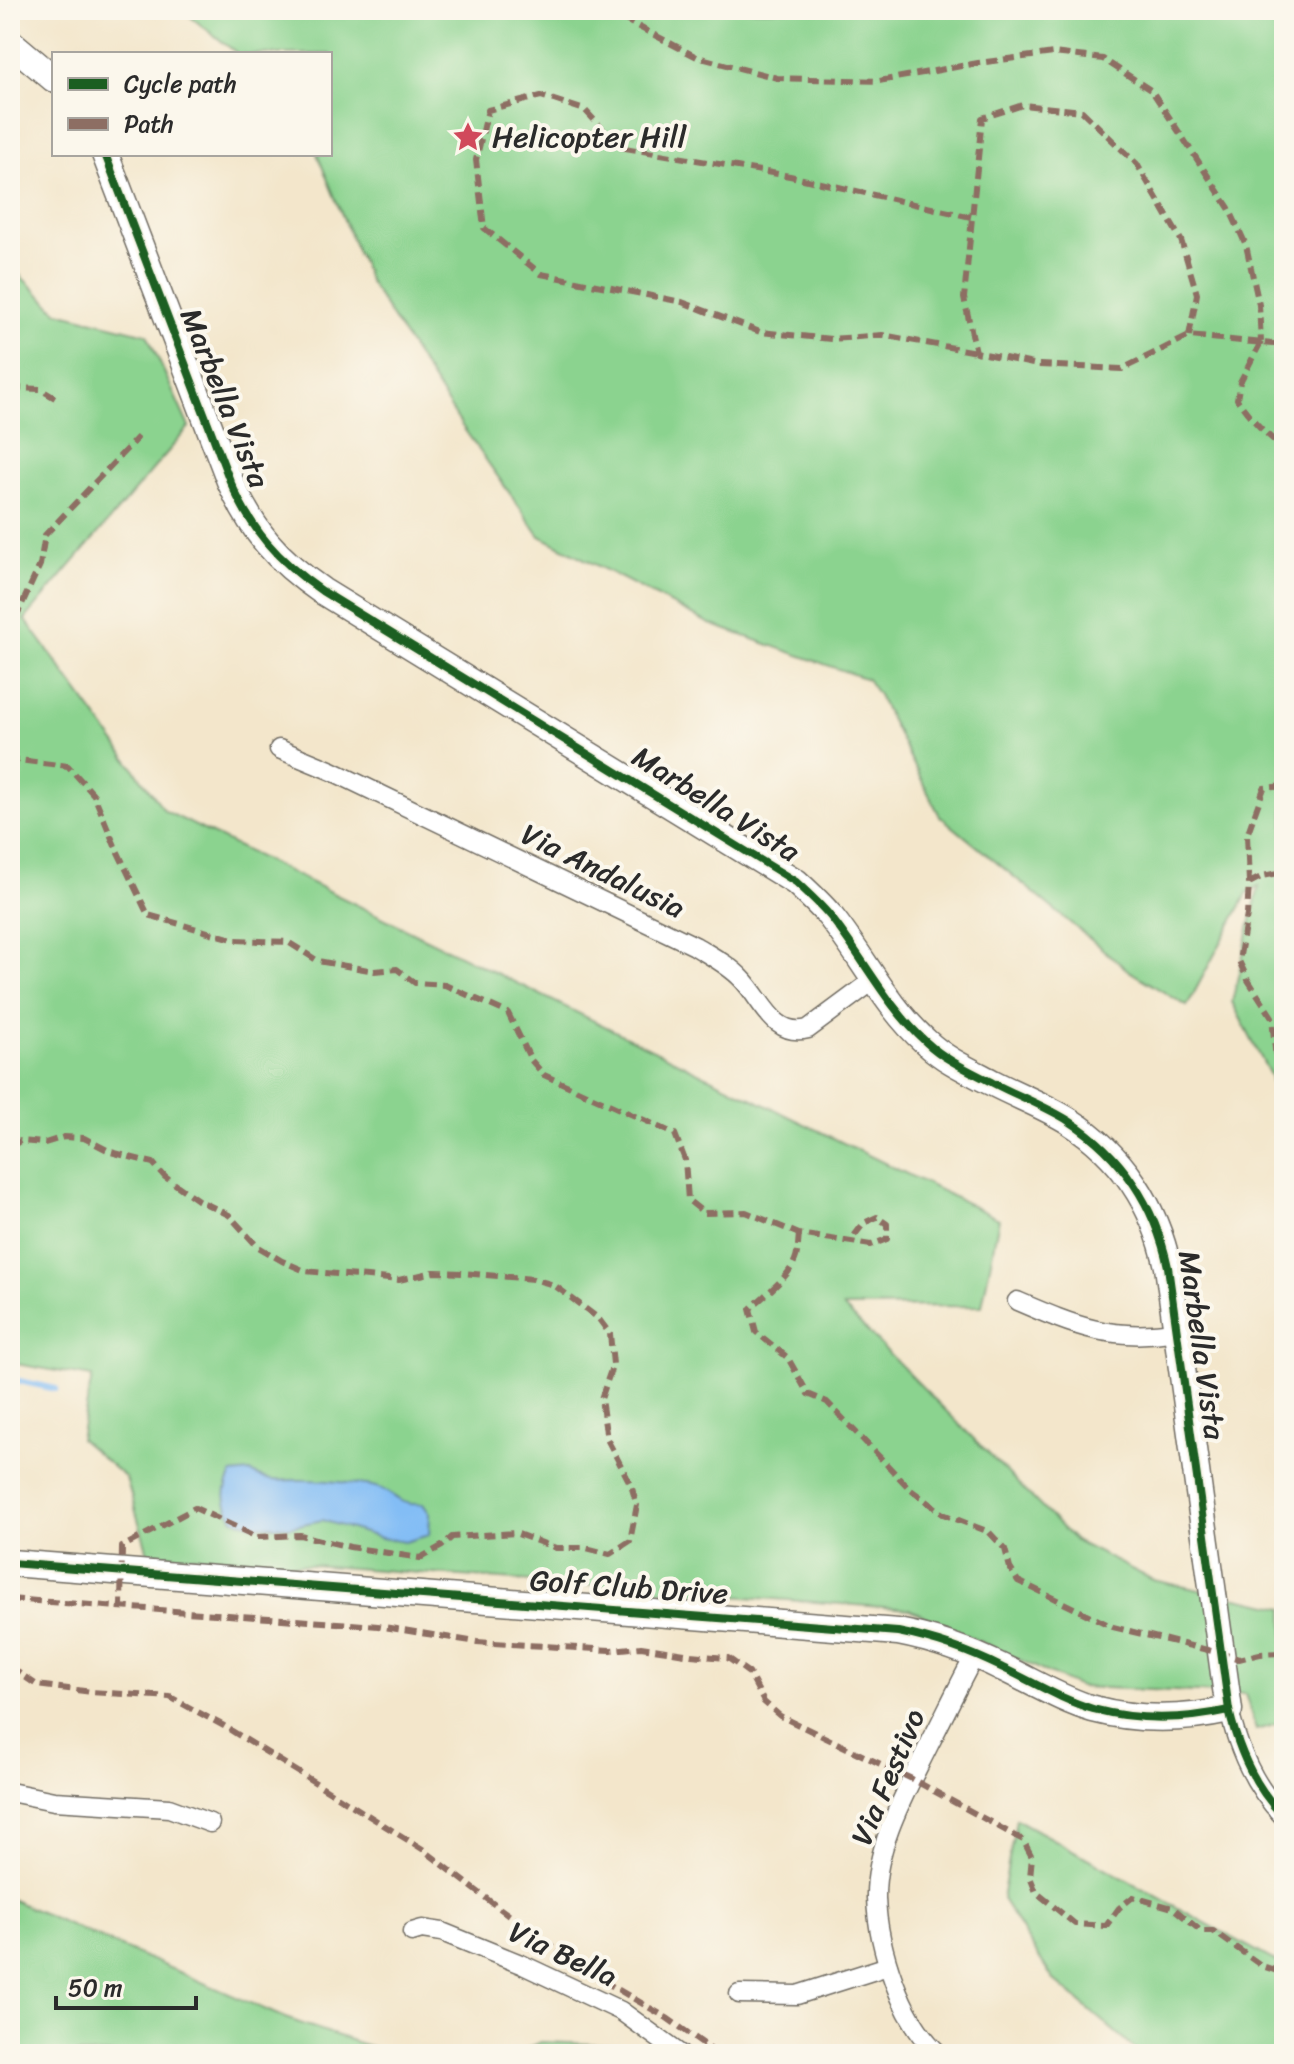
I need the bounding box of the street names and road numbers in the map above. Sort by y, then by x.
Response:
street label: Marbella Vista [164,300,286,497]
street label: Marbella Vista [621,731,812,878]
street label: Via Andalusia [511,808,695,934]
street label: Marbella Vista [1162,1247,1242,1444]
street label: Golf Club Drive [528,1553,730,1621]
street label: Via Festivo [835,1700,941,1854]
street label: Via Bella [500,1905,626,2003]

